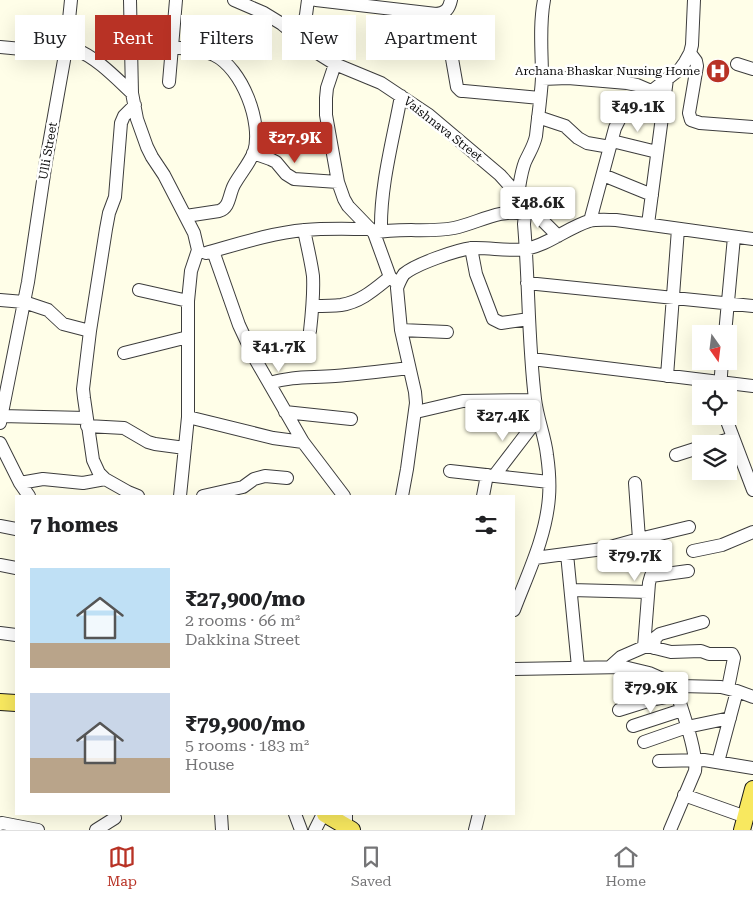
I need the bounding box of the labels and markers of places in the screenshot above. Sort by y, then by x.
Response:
hospital icon: Archana Bhaskar Nursing Home [705,58,731,84]
place label: Archana Bhaskar Nursing Home [515,64,700,78]
pin: ₹49.1K [597,90,679,133]
pin: ₹27.9K [254,121,336,164]
pin: ₹48.6K [497,186,579,229]
pin: ₹41.7K [238,330,320,373]
pin: ₹27.4K [462,400,544,442]
pin: ₹79.7K [594,540,676,582]
pin: ₹79.9K [610,672,692,714]

